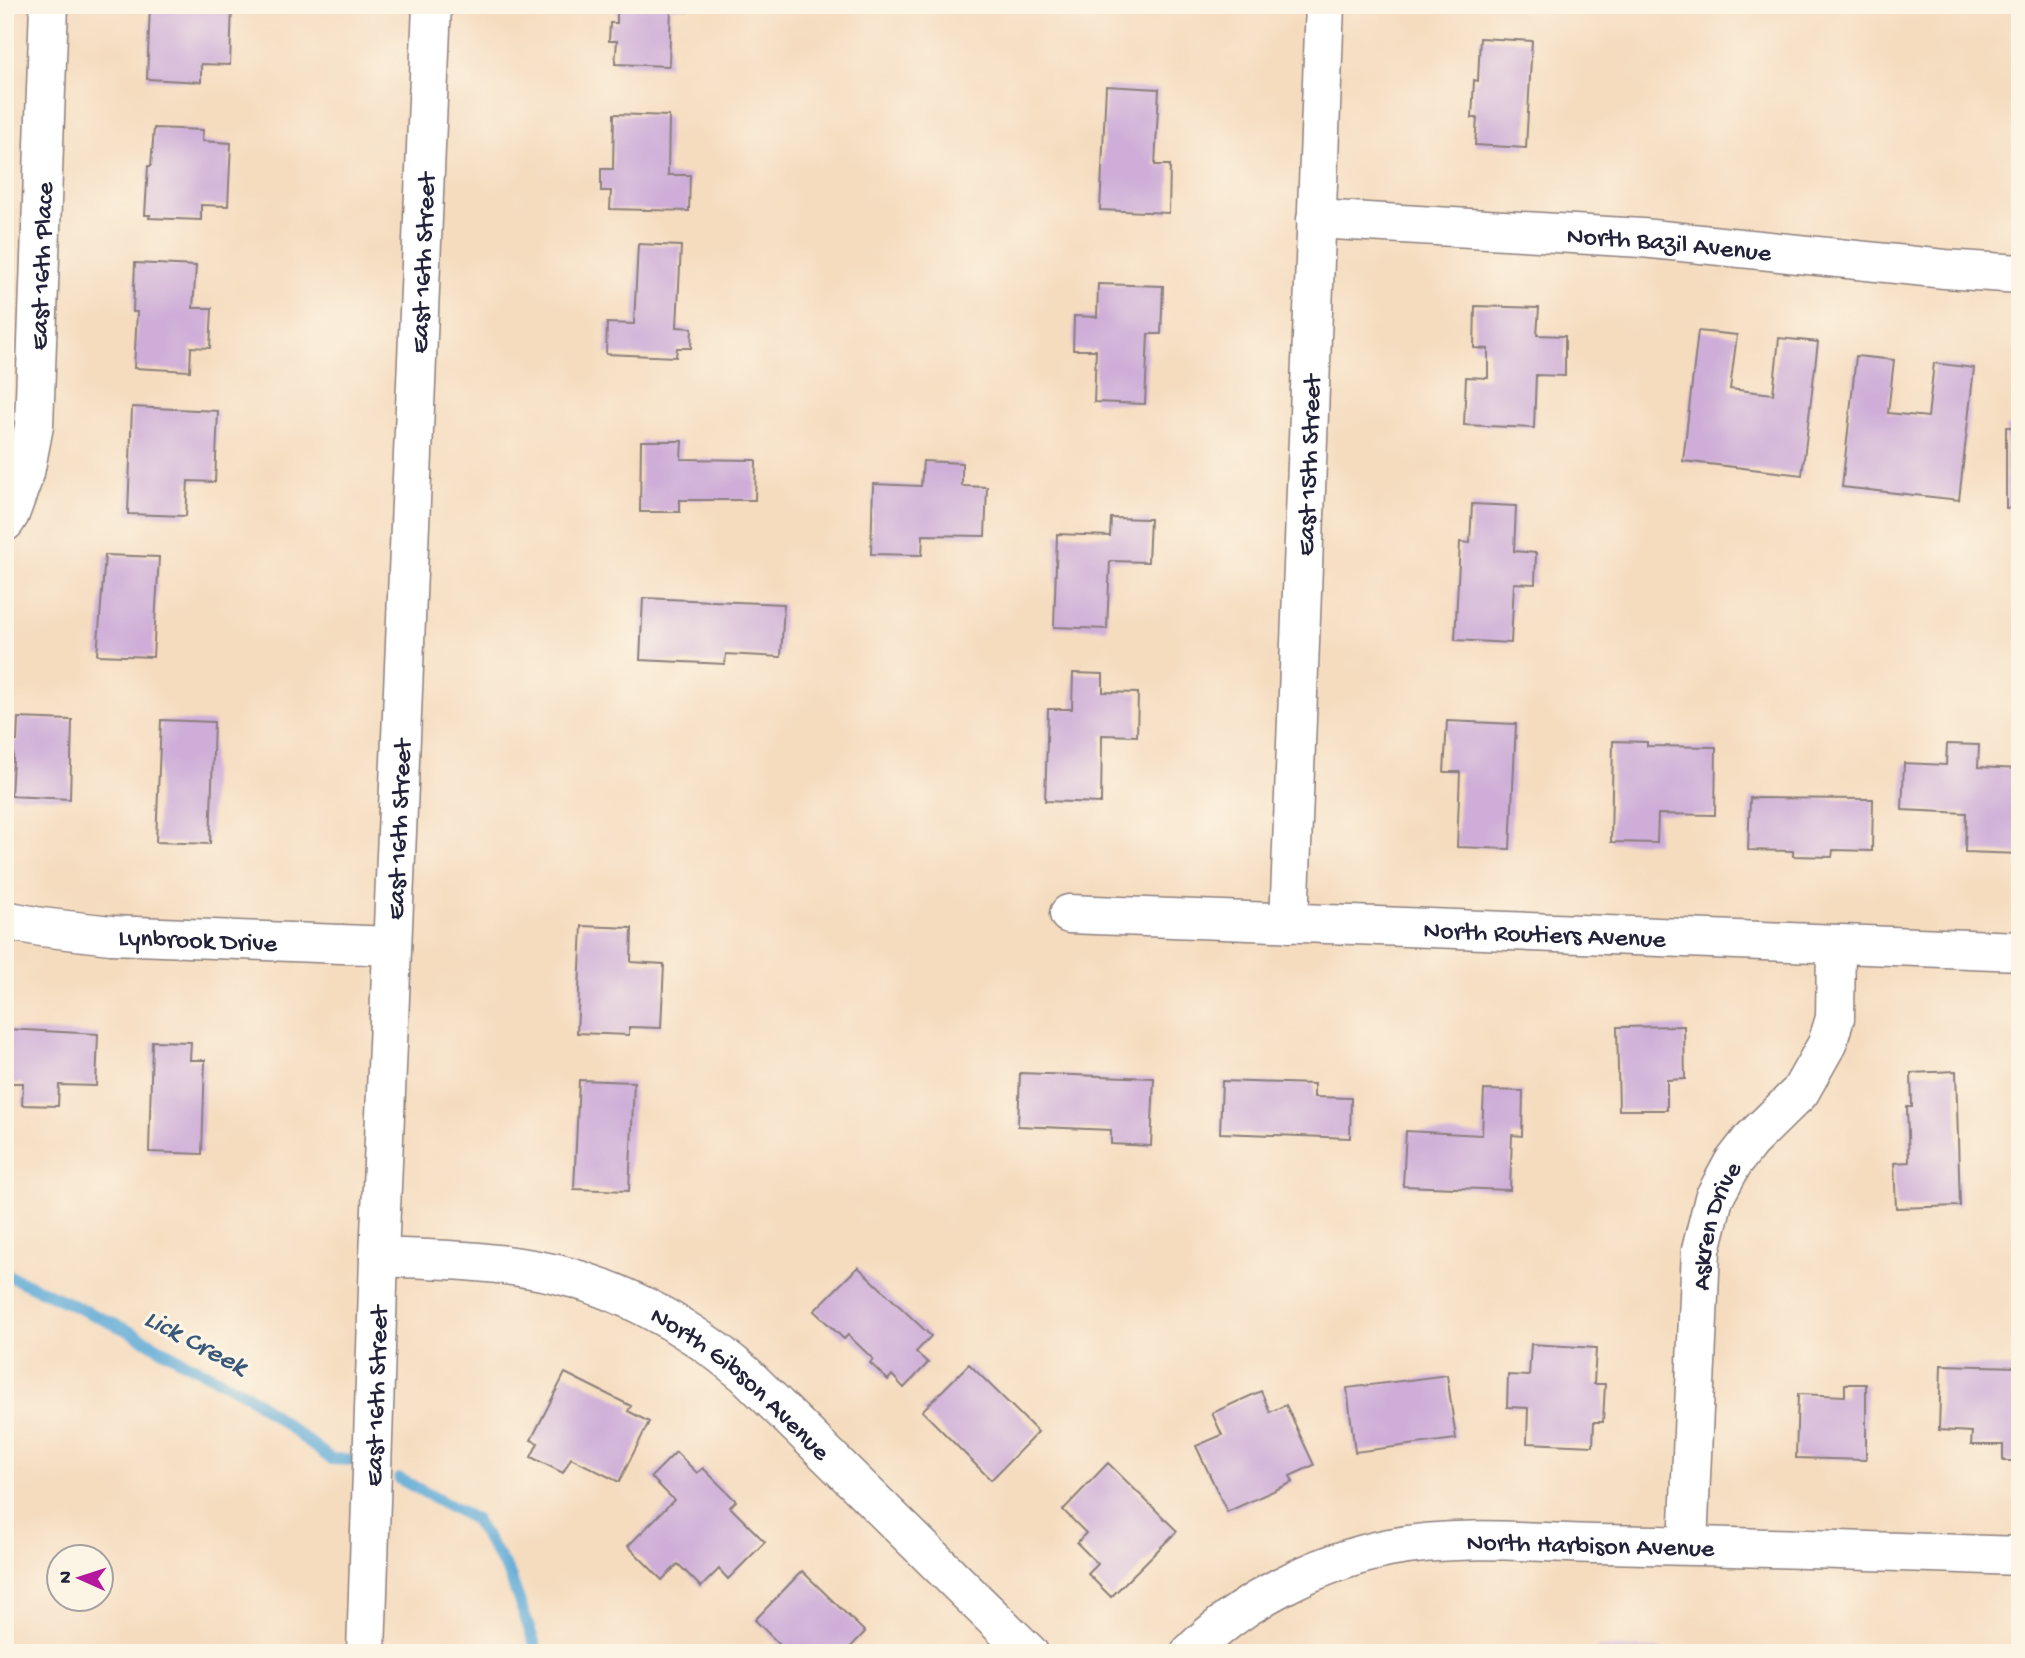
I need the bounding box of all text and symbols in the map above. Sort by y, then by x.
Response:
street label: East 16th Street [406,170,445,354]
street label: East 16th Place [26,181,63,351]
street label: North Bazil Avenue [1566,223,1773,271]
street label: East 15th Street [1292,372,1331,557]
street label: East 16th Street [382,736,421,921]
street label: North Routiers Avenue [1423,917,1667,957]
street label: Lynbrook Drive [118,924,278,962]
street label: Askren Drive [1688,1157,1751,1291]
street label: North Gibson Avenue [644,1302,835,1469]
water label: Lick Creek [138,1303,254,1386]
street label: East 16th Street [360,1303,397,1487]
street label: North Harbison Avenue [1466,1529,1715,1566]
north arrow [46,1542,116,1612]
text: N [55,1570,78,1584]

